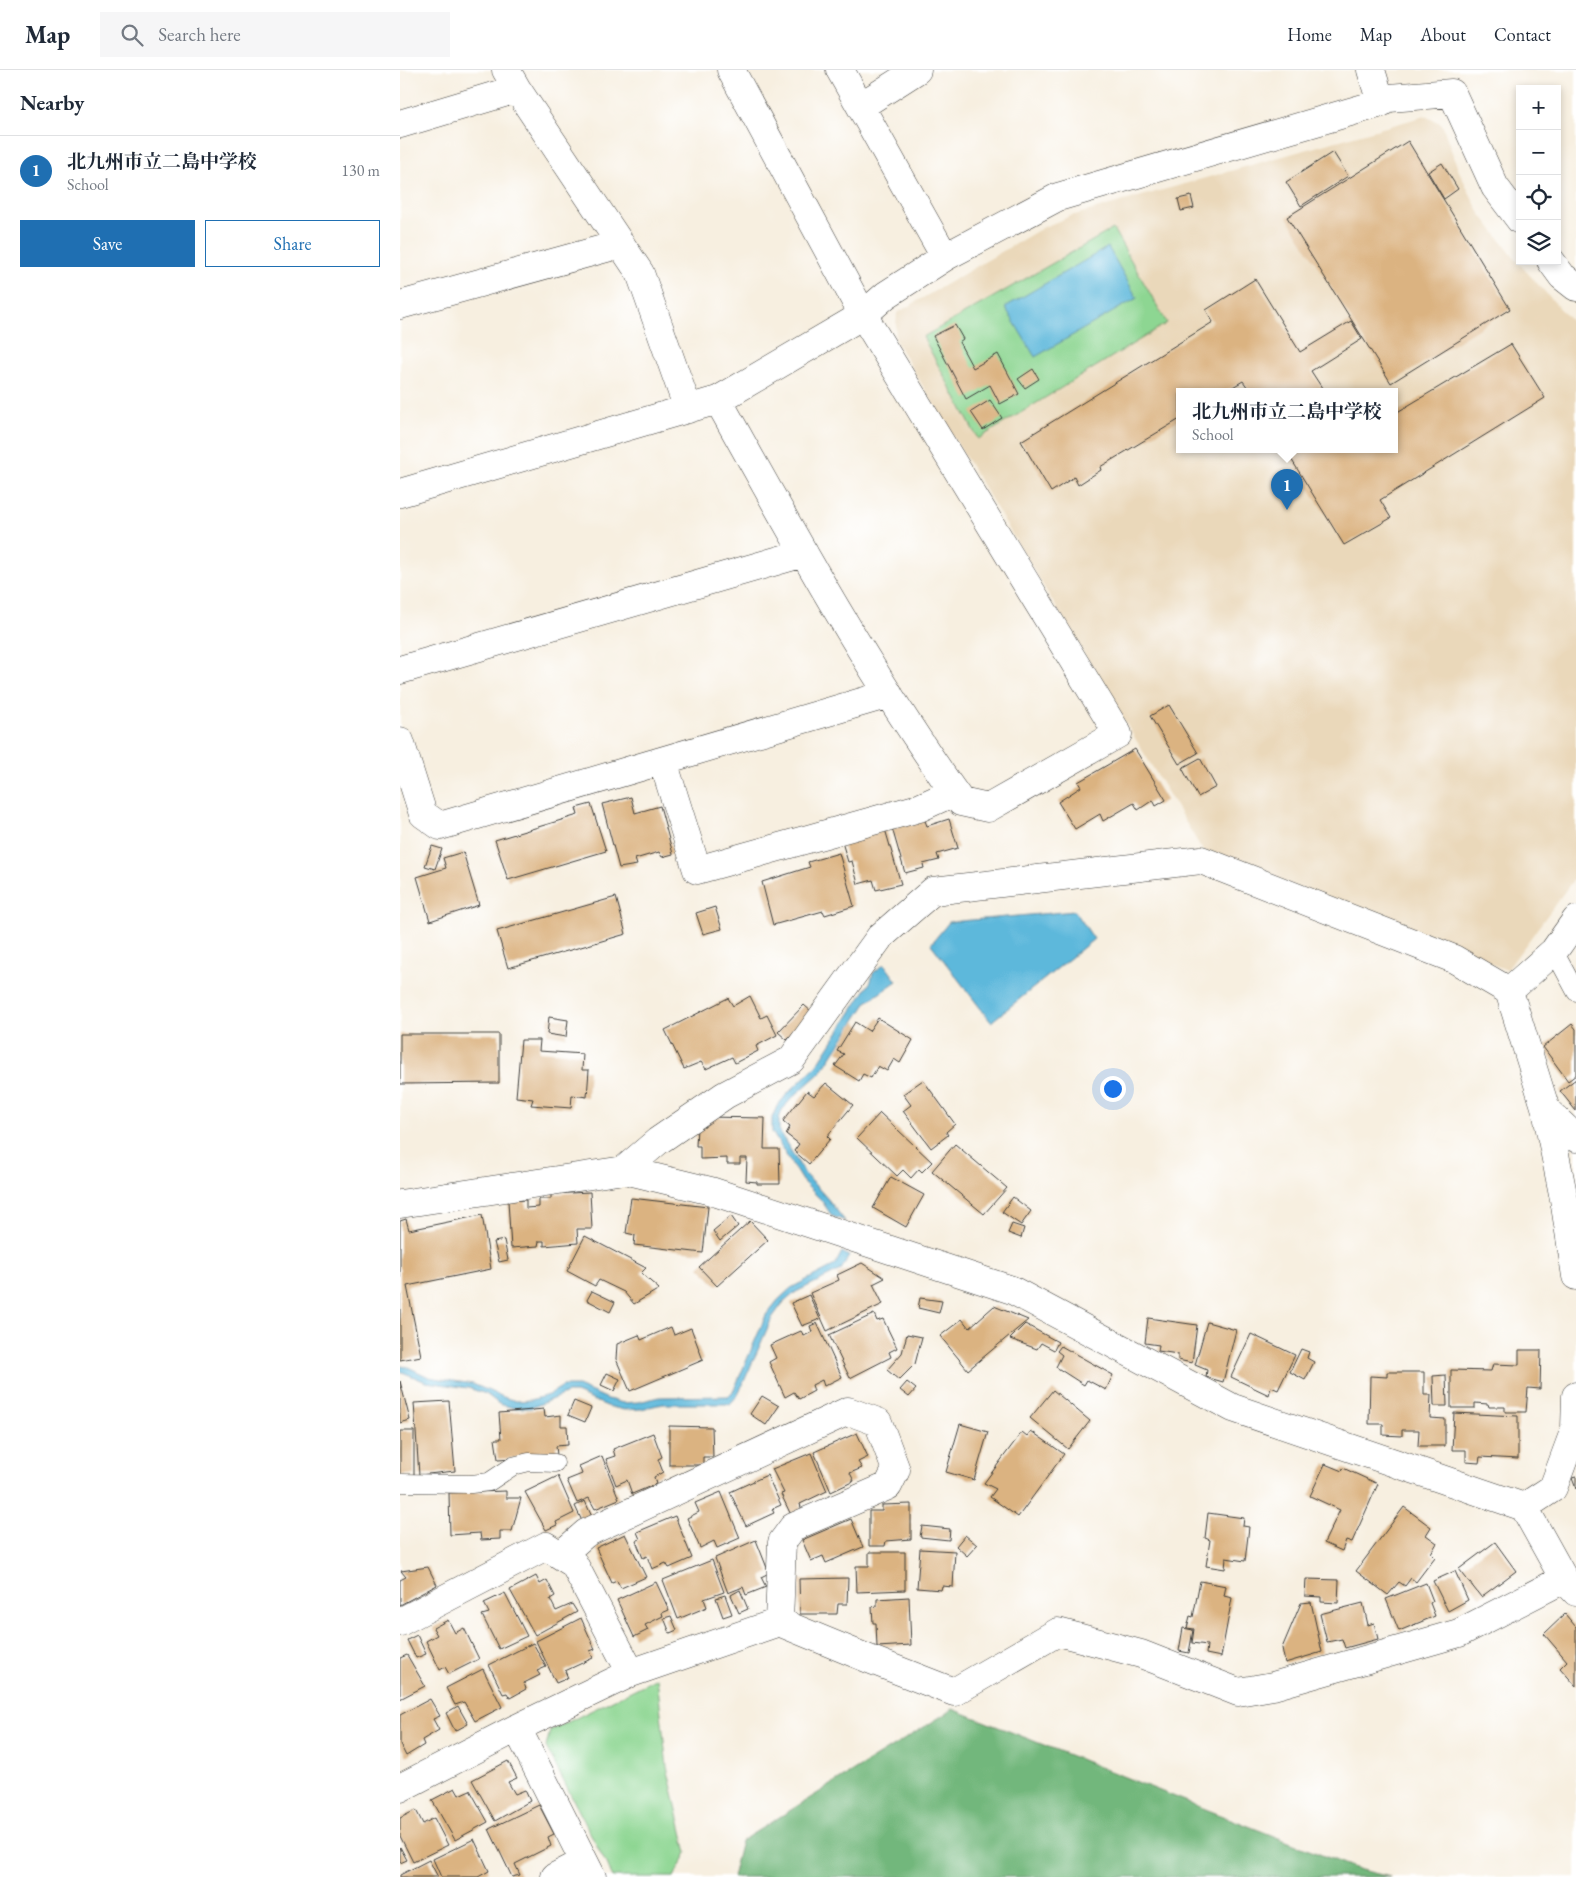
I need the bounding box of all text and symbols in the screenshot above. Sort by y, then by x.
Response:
search box [100,12,450,57]
text: Map [25,19,70,50]
icon: search [118,21,146,49]
text: Search here [158,22,241,47]
text: Home [1287,23,1332,46]
text: Map [1360,23,1392,46]
text: About [1420,23,1466,46]
text: Contact [1494,23,1551,46]
map controls [1516,85,1561,265]
button: + [1516,85,1561,130]
text: Nearby [20,89,84,116]
button: − [1516,130,1561,175]
text: 北九州市立二島中学校 [67,149,257,174]
text: 1 [32,160,40,181]
text: 130 m [341,160,380,181]
text: School [67,174,109,195]
button: locate [1516,175,1561,220]
button: Save [20,220,195,267]
button: Share [205,220,380,267]
button: layers [1516,220,1561,265]
popup [1176,388,1398,453]
text: 北九州市立二島中学校 [1192,399,1382,424]
text: School [1192,424,1234,445]
pin: 1 [1271,469,1303,510]
your location [1100,1076,1126,1102]

